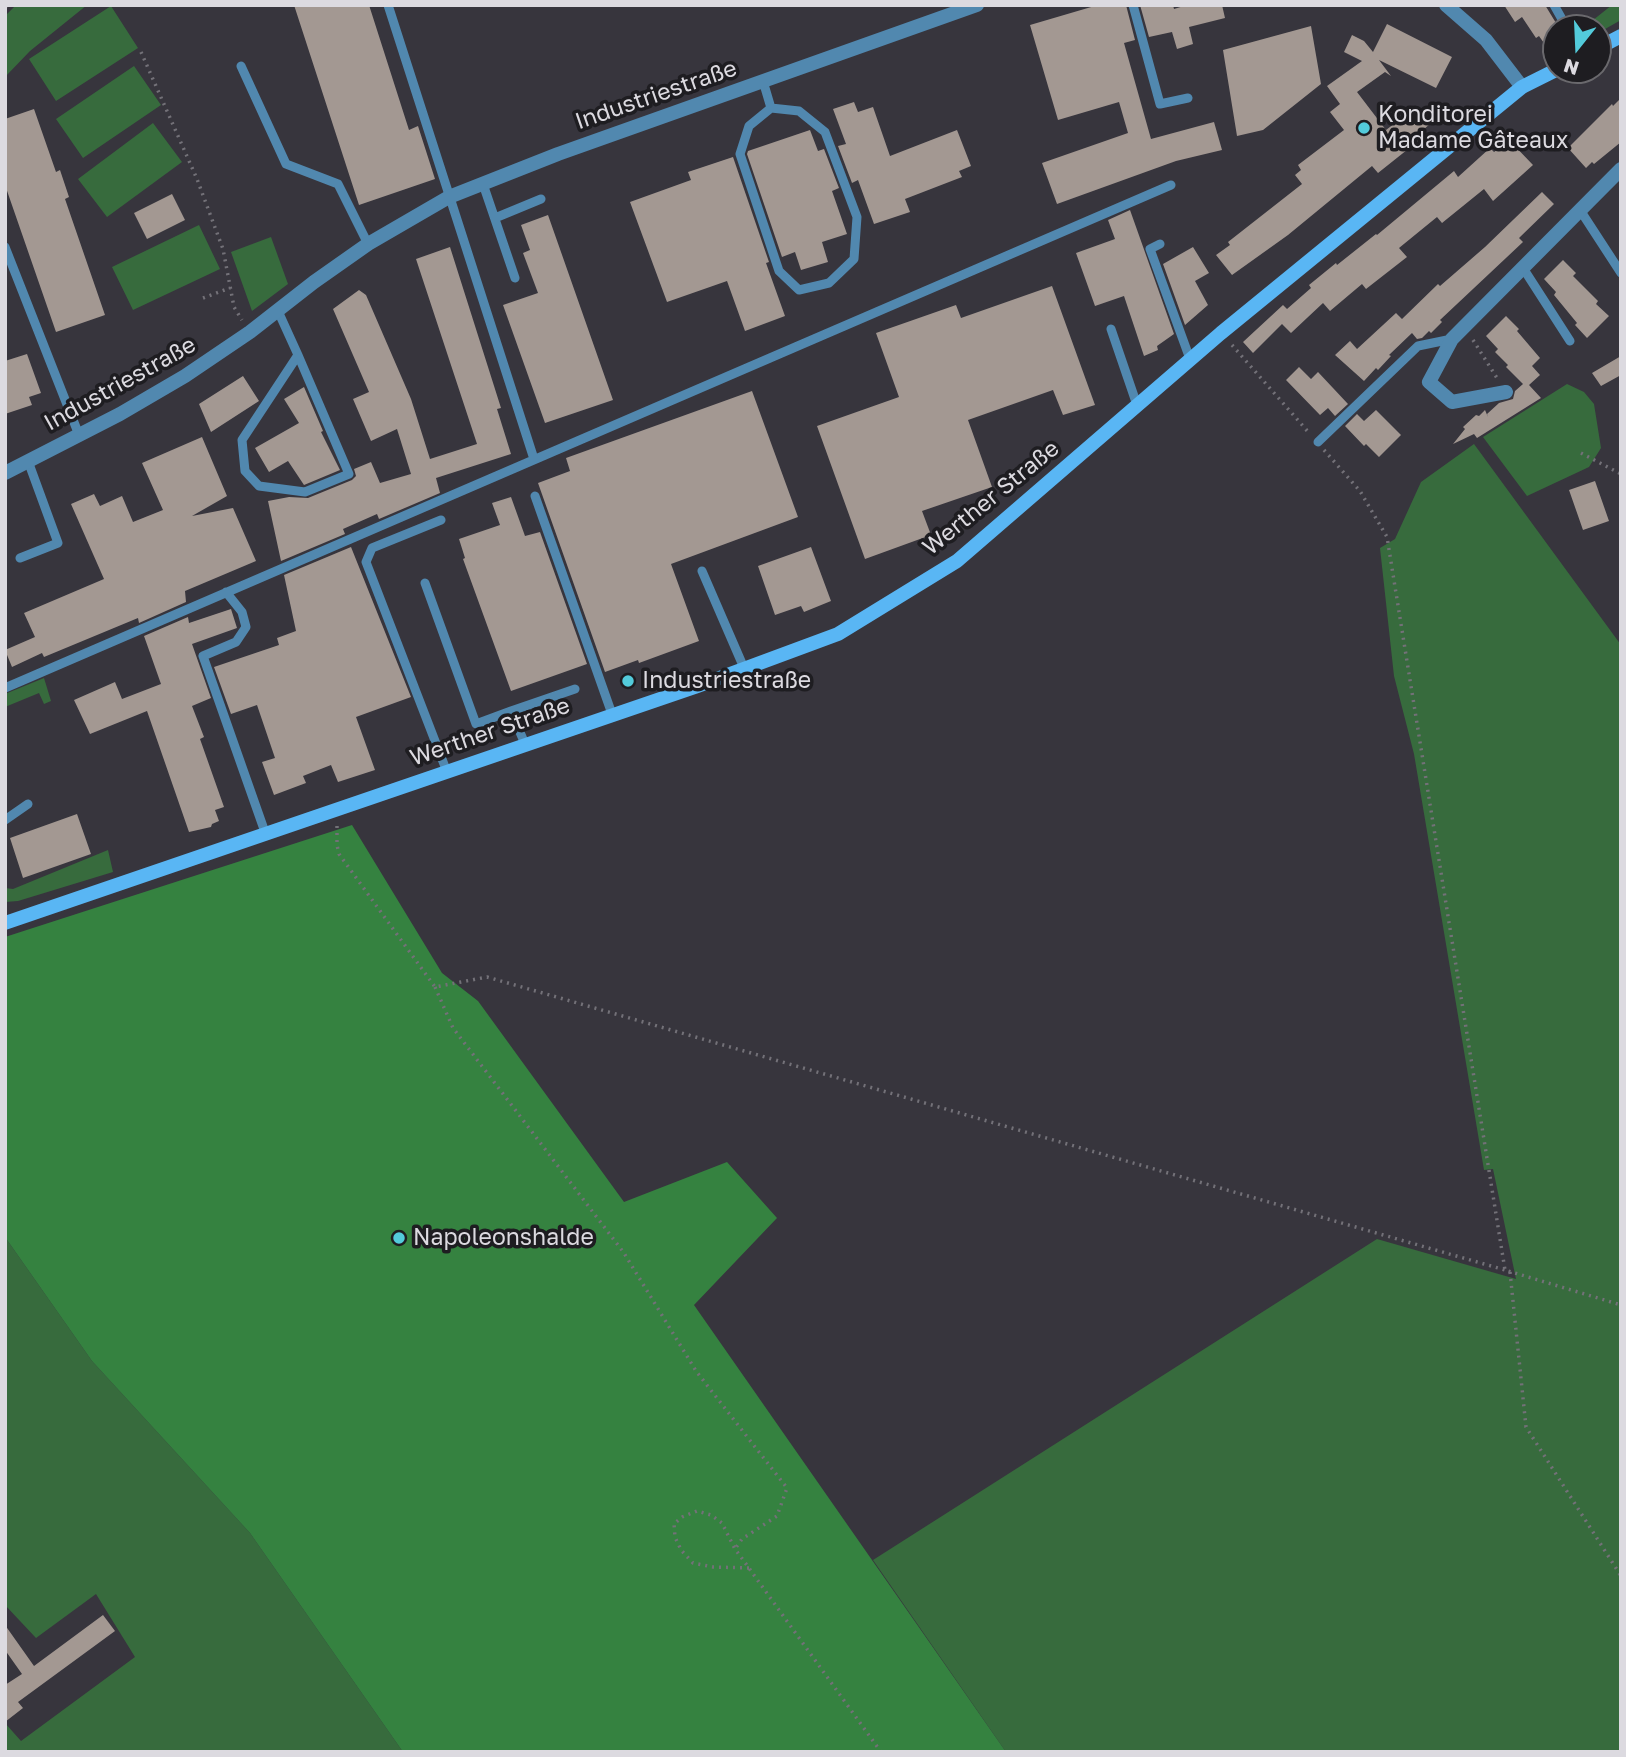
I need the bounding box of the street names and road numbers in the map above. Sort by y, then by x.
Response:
street label: Industriestraße [572,54,740,136]
street label: Industriestraße [39,331,201,437]
street label: Werther Straße [917,435,1065,561]
street label: Werther Straße [406,692,574,772]

